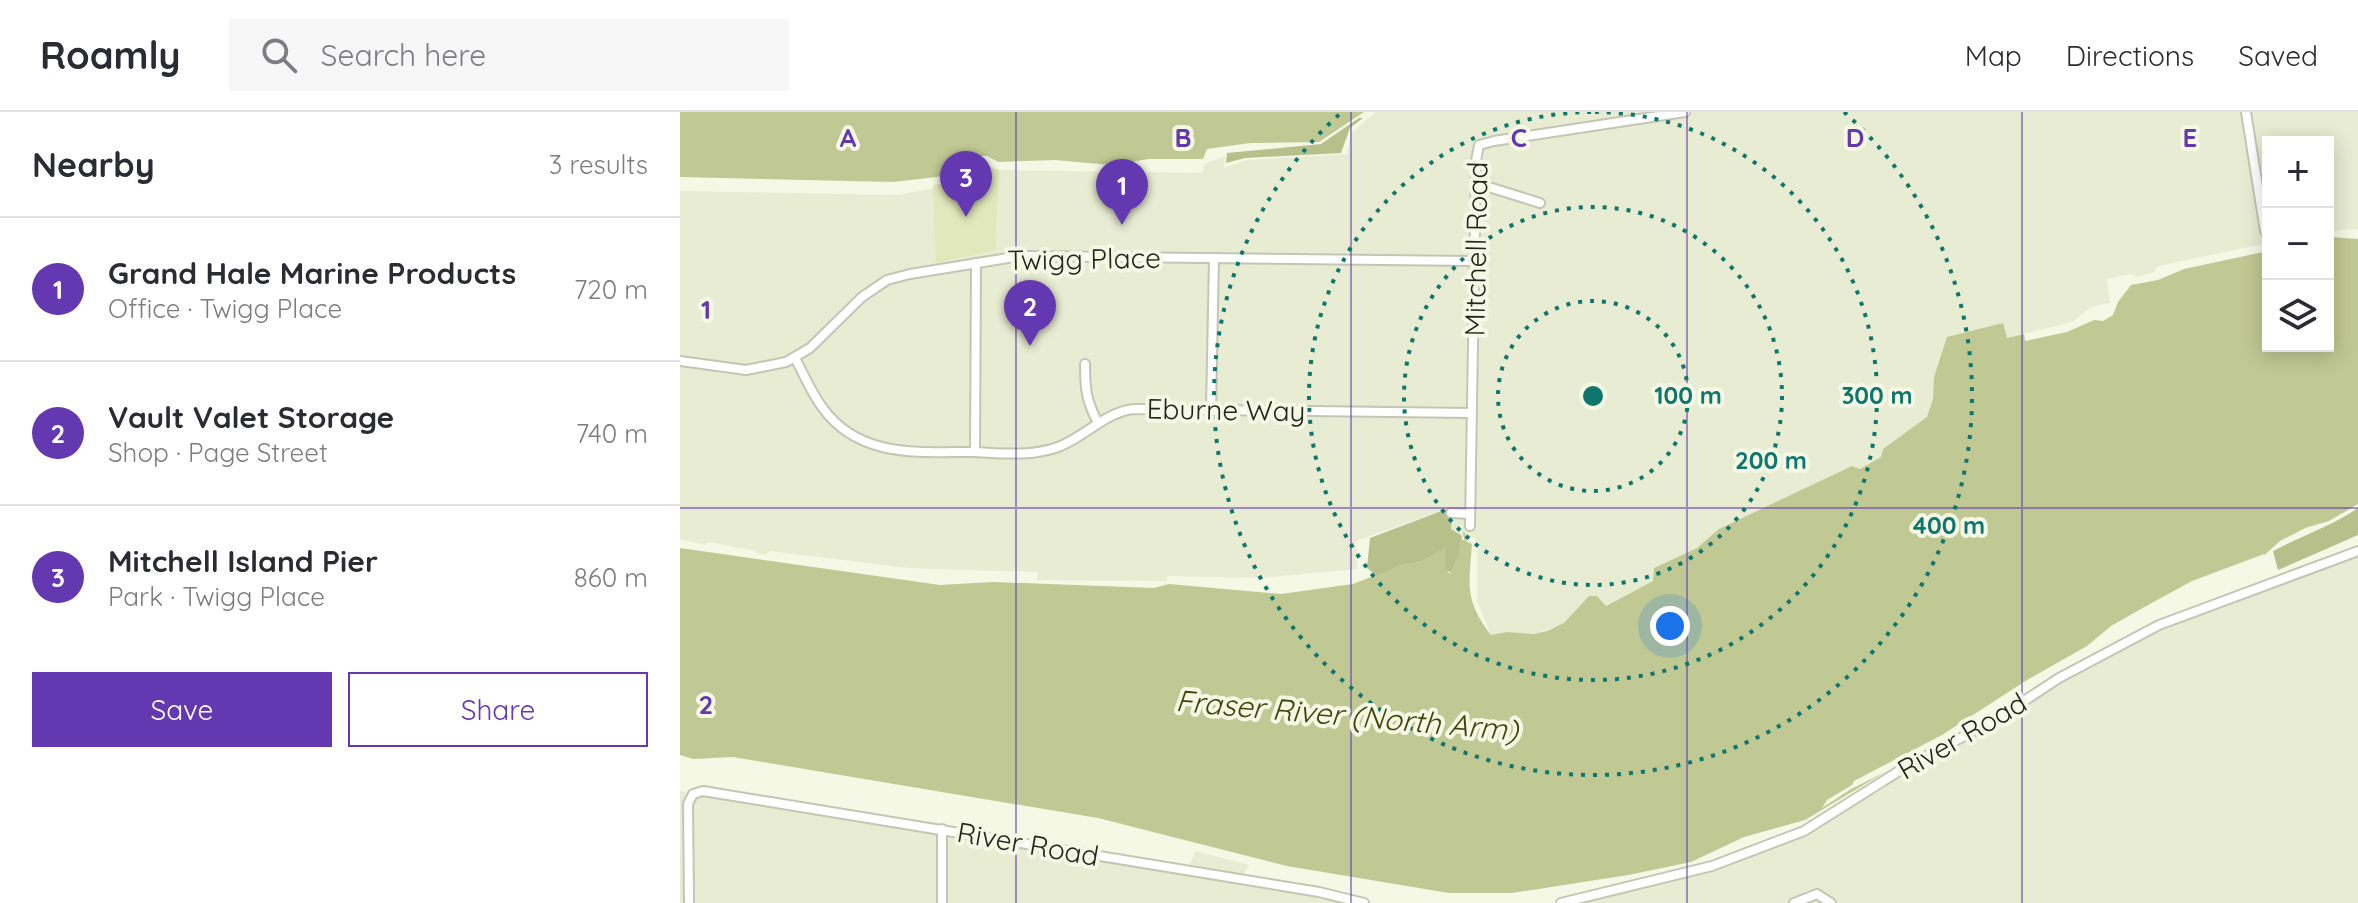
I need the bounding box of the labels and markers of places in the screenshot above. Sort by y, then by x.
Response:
pin: 3 [940,151,992,217]
pin: 1 [1096,159,1148,225]
pin: 2 [1004,280,1056,346]
centre of rings [1579,382,1607,410]

